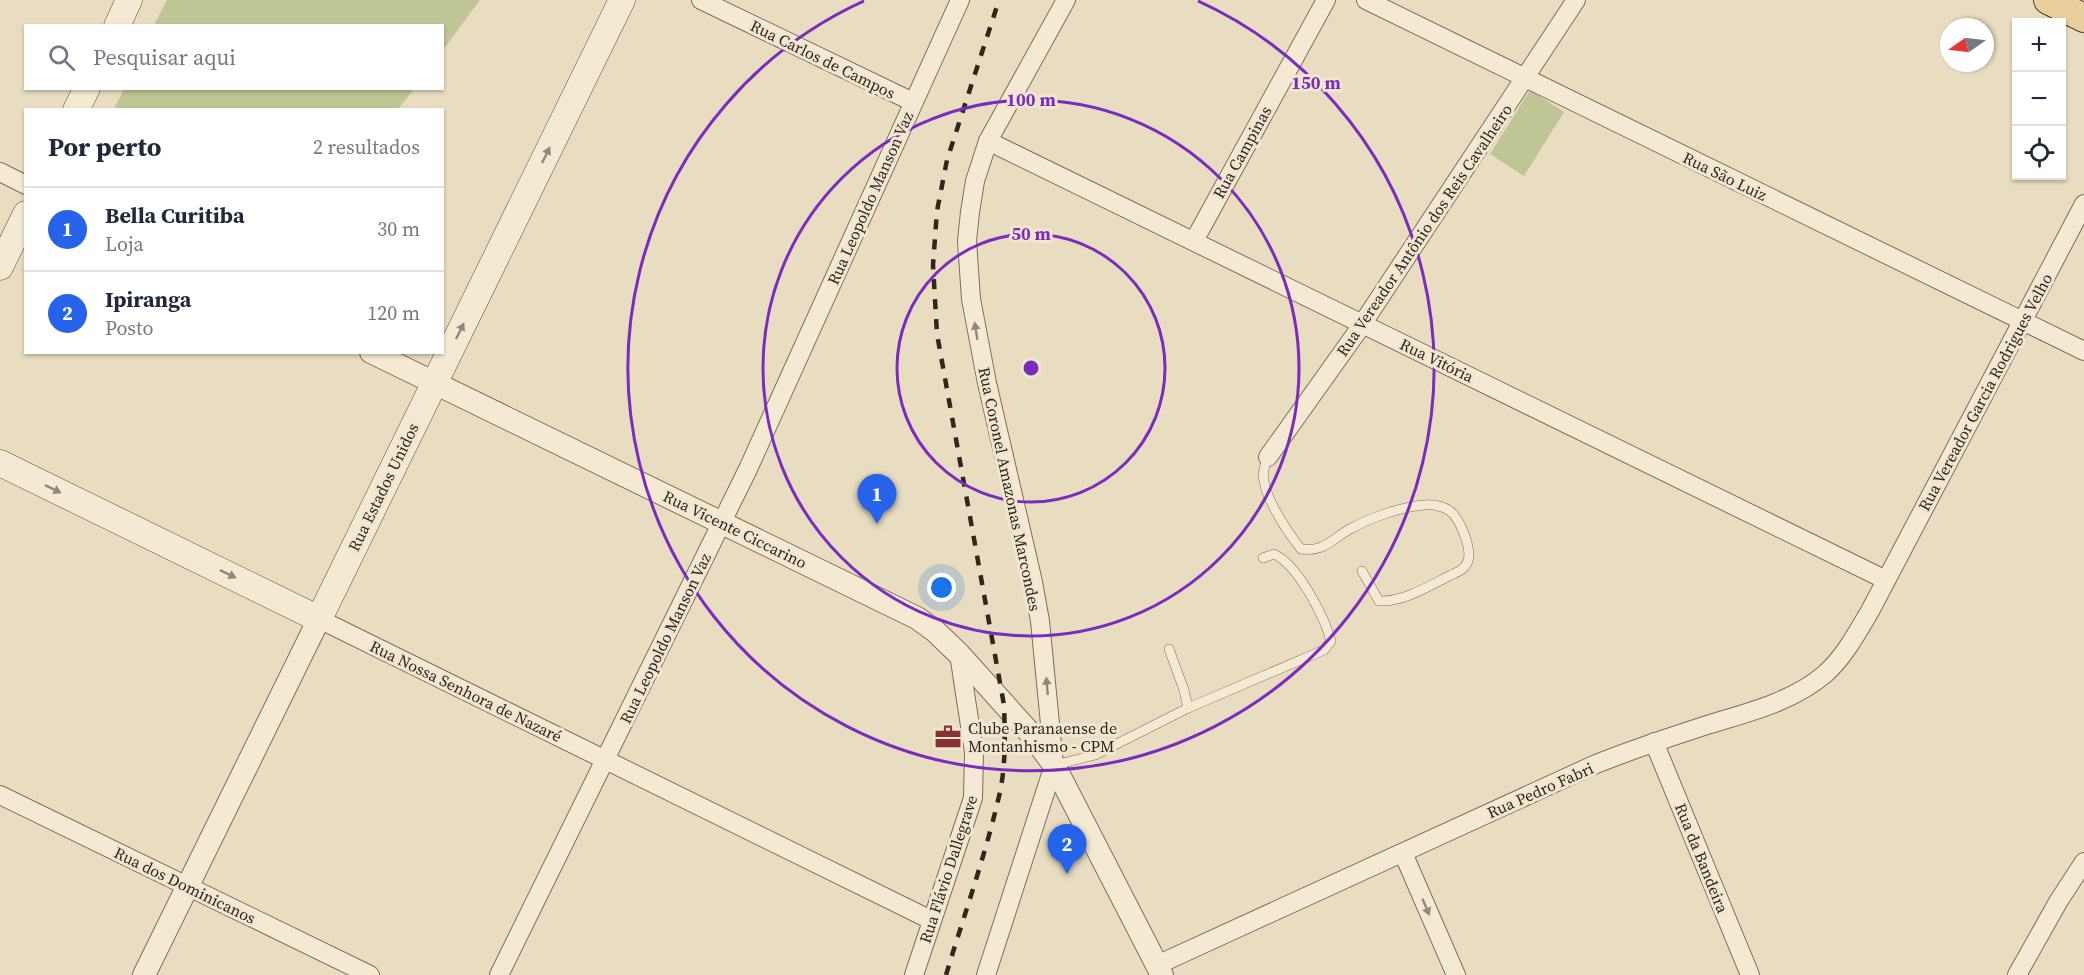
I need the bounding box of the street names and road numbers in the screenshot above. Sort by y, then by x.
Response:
street label: Rua Carlos de Campos [747,14,899,104]
street label: Rua Vereador Antônio dos Reis Cavalheiro [1331,99,1517,361]
street label: Rua Campinas [1207,102,1277,202]
street label: Rua Leopoldo Manson Vaz [822,108,918,288]
street label: Rua São Luiz [1679,146,1771,206]
street label: Rua Vereador Garcia Rodrigues Velho [1913,269,2057,515]
street label: Rua Vitória [1396,333,1478,388]
street label: Rua Coronel Amazonas Marcondes [973,365,1047,613]
street label: Rua Estados Unidos [342,419,424,555]
street label: Rua Vicente Ciccarino [660,485,811,573]
street label: Rua Leopoldo Manson Vaz [614,549,716,727]
street label: Rua Nossa Senhora de Nazaré [366,635,566,747]
street label: Rua Pedro Fabri [1483,757,1597,823]
street label: Rua Flávio Dallegrave [914,792,982,946]
street label: Rua da Bandeira [1670,800,1734,917]
street label: Rua dos Dominicanos [110,841,260,929]

